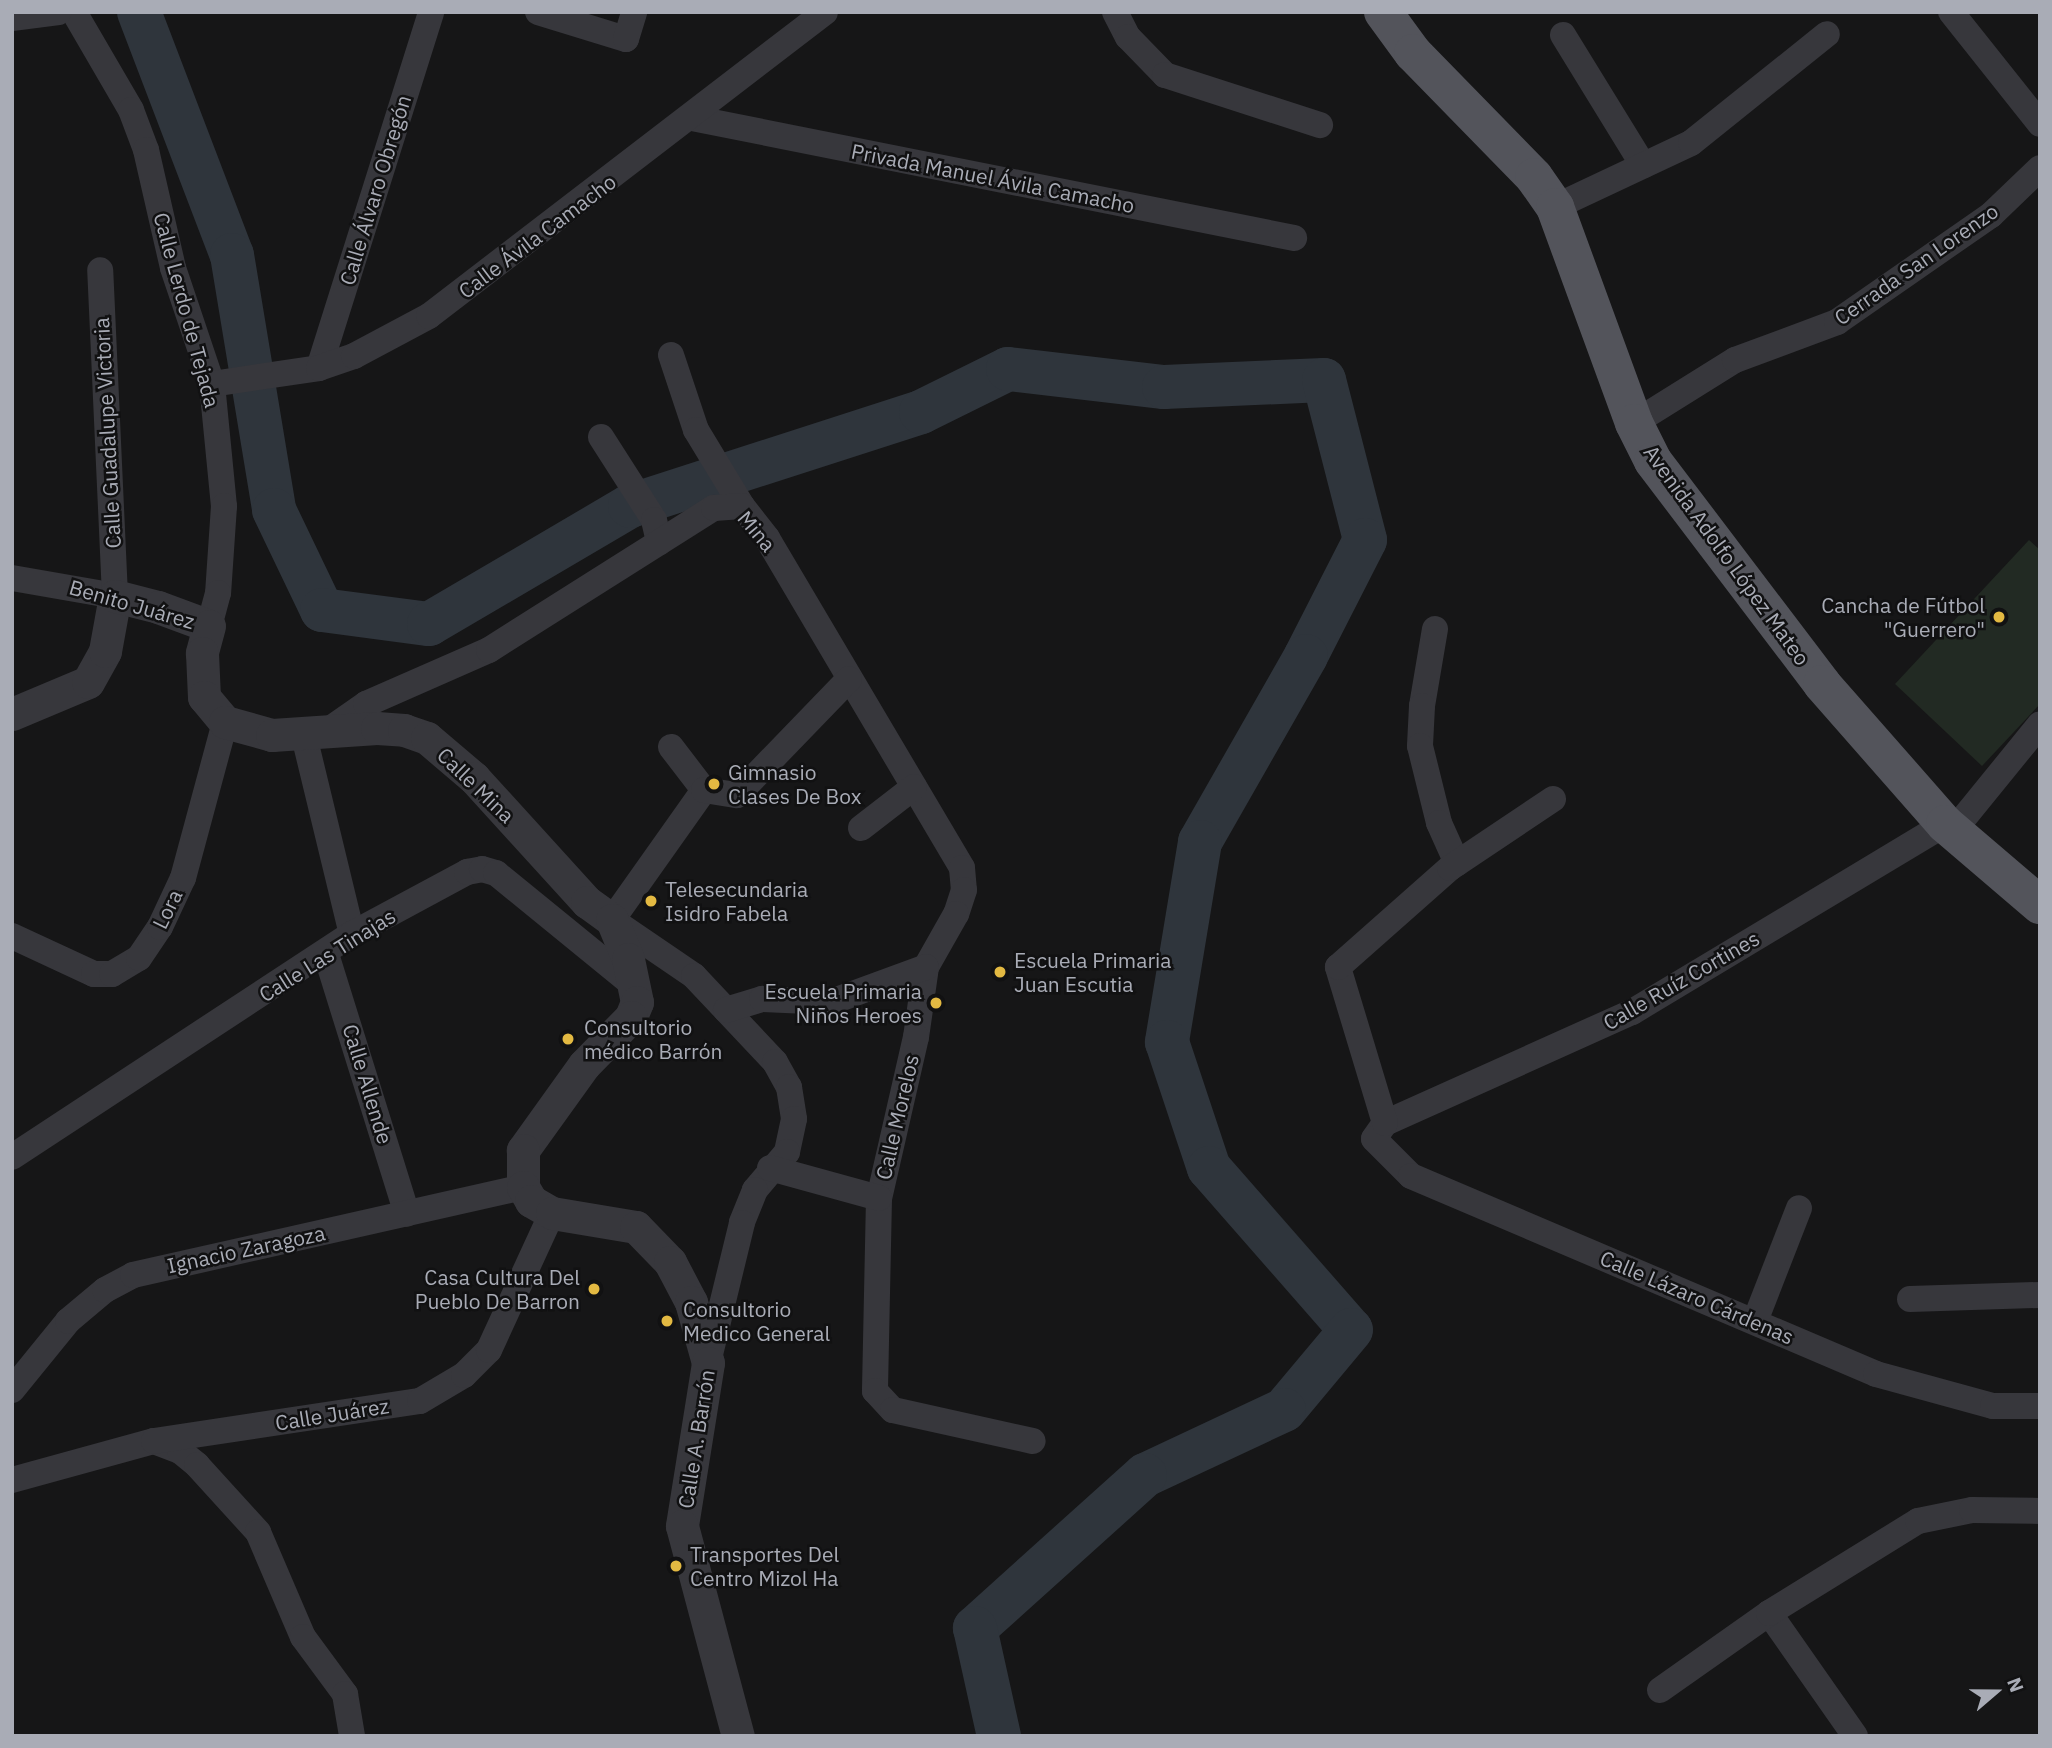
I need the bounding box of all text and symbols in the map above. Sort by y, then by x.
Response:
street label: Calle Álvaro Obregón [334,92,416,288]
street label: Privada Manuel Ávila Camacho [849,138,1137,218]
street label: Calle Ávila Camacho [453,169,621,303]
street label: Cerrada San Lorenzo [1829,198,2003,330]
street label: Calle Lerdo de Tejada [149,210,225,410]
street label: Calle Guadalupe Victoria [88,317,126,549]
street label: Avenida Adolfo López Mateo [1639,440,1815,670]
street label: Mina [733,505,781,557]
street label: Benito Juárez [67,574,197,634]
place label: Cancha de Fútbol "Guerrero" [1821,592,1985,642]
marker: Cancha de Fútbol "Guerrero" [1991,609,2007,625]
street label: Calle Mina [432,742,520,828]
place label: Gimnasio Clases De Box [728,759,861,809]
marker: Gimnasio Clases De Box [706,776,722,792]
place label: Telesecundaria Isidro Fabela [665,876,808,926]
street label: Lora [147,885,187,933]
marker: Telesecundaria Isidro Fabela [643,893,659,909]
street label: Calle Las Tinajas [254,903,400,1007]
street label: Calle Ruíz Cortines [1598,925,1764,1035]
place label: Escuela Primaria Juan Escutia [1014,947,1172,997]
marker: Escuela Primaria Juan Escutia [992,964,1008,980]
place label: Escuela Primaria Niños Heroes [764,978,922,1028]
marker: Escuela Primaria Niños Heroes [928,995,944,1011]
place label: Consultorio médico Barrón [584,1014,722,1064]
street label: Calle Allende [338,1021,398,1147]
marker: Consultorio médico Barrón [558,1029,578,1049]
street label: Calle Morelos [870,1052,924,1182]
street label: Ignacio Zaragoza [165,1220,327,1278]
street label: Calle Lázaro Cárdenas [1596,1245,1798,1349]
place label: Casa Cultura Del Pueblo De Barron [415,1264,580,1314]
marker: Casa Cultura Del Pueblo De Barron [586,1281,602,1297]
place label: Consultorio Medico General [683,1296,830,1346]
marker: Consultorio Medico General [657,1311,677,1331]
street label: Calle A. Barrón [673,1368,719,1510]
street label: Calle Juárez [273,1393,391,1435]
place label: Transportes Del Centro Mizol Ha [690,1541,839,1591]
marker: Transportes Del Centro Mizol Ha [668,1558,684,1574]
north arrow [1961,1657,2031,1727]
text: N [2002,1674,2029,1695]

